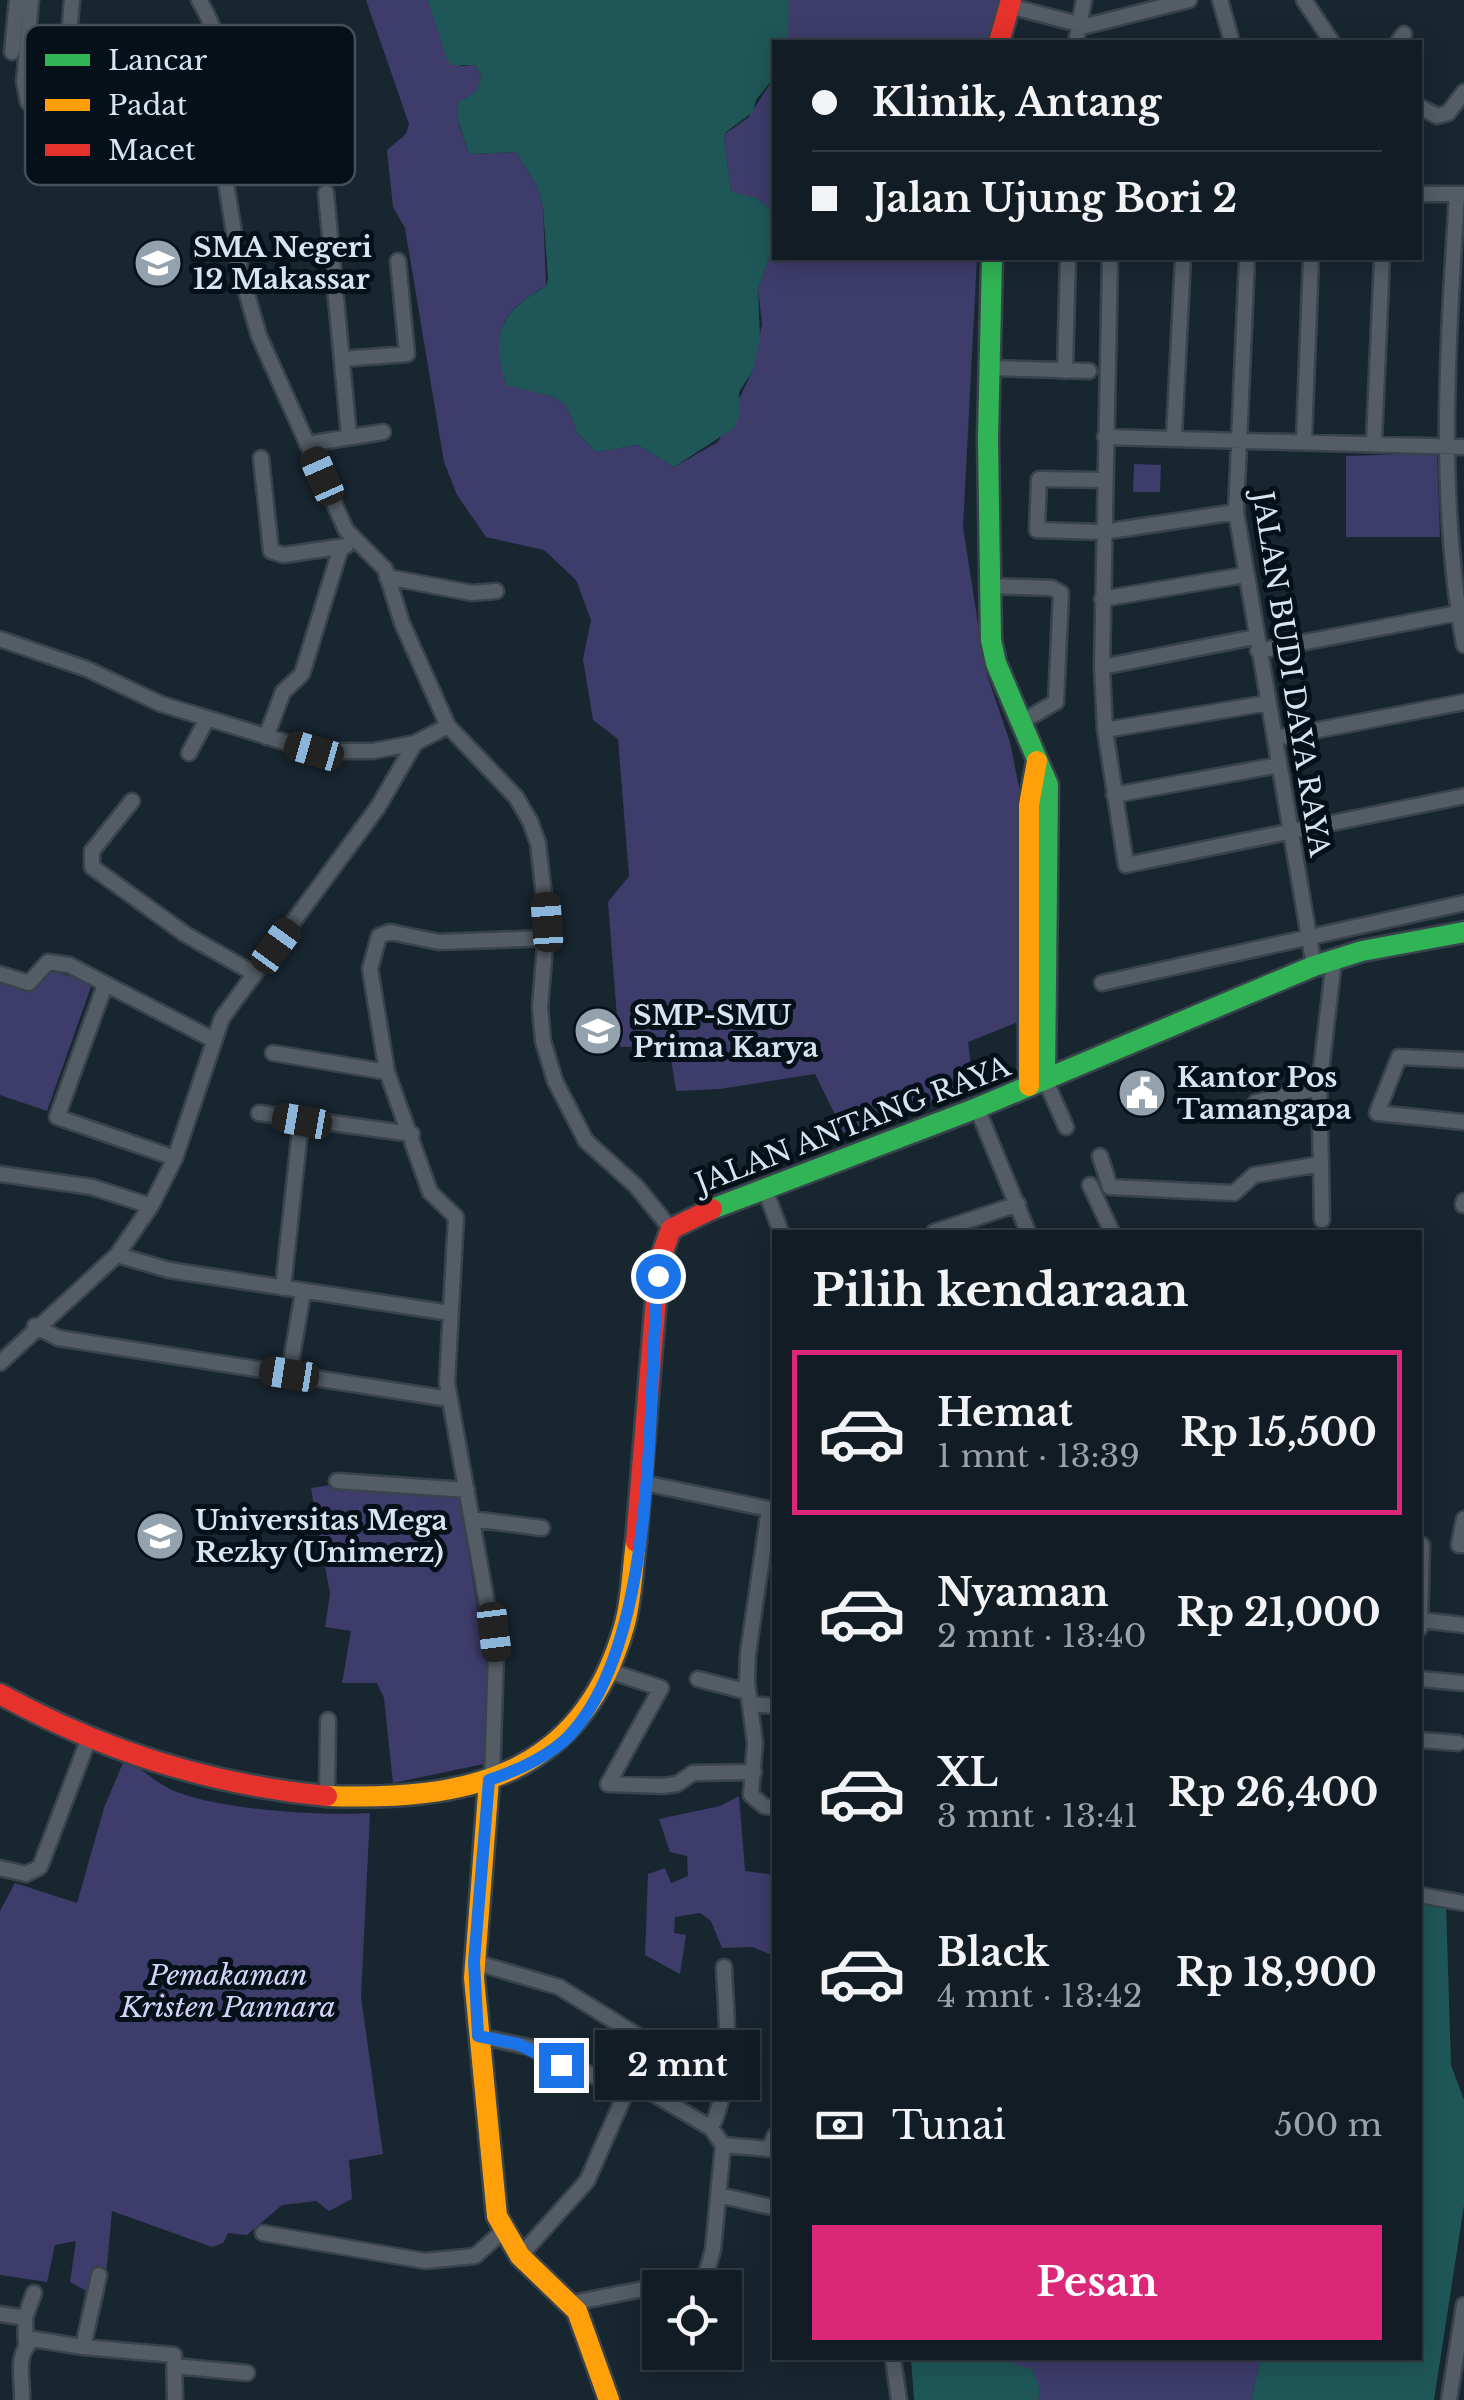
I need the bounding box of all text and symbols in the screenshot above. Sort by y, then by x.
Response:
legend [25,25,355,185]
text: Lancar [108,43,208,78]
text: Klinik, Antang [872,79,1161,126]
text: Padat [108,88,188,123]
text: Macet [108,133,196,168]
text: Jalan Ujung Bori 2 [872,175,1237,222]
place label: SMA Negeri 12 Makassar [193,230,372,297]
school or university icon: SMA Negeri 12 Makassar [132,237,184,289]
car [296,442,348,510]
street label: JALAN BUDI DAYA RAYA [1244,485,1337,860]
car [281,728,347,774]
car [530,891,564,953]
car [246,913,306,979]
place label: SMP-SMU Prima Karya [633,998,818,1065]
school or university icon: SMP-SMU Prima Karya [572,1005,624,1057]
street label: JALAN ANTANG RAYA [687,1049,1016,1203]
place label: Kantor Pos Tamangapa [1177,1060,1351,1127]
public building icon: Kantor Pos Tamangapa [1116,1067,1168,1119]
car [270,1101,334,1141]
route start [636,1254,681,1299]
text: Pilih kendaraan [812,1262,1188,1318]
car [257,1354,321,1394]
icon: car [817,1388,907,1478]
text: Hemat [937,1389,1073,1436]
text: Rp 15,500 [1180,1409,1377,1456]
text: 1 mnt · 13:39 [937,1436,1140,1476]
place label: Universitas Mega Rezky (Unimerz) [195,1503,448,1570]
school or university icon: Universitas Mega Rezky (Unimerz) [134,1510,186,1562]
icon: car [817,1568,907,1658]
text: Nyaman [937,1569,1109,1616]
text: Rp 21,000 [1177,1589,1381,1636]
car [475,1600,513,1664]
text: 2 mnt · 13:40 [937,1616,1147,1656]
icon: car [817,1748,907,1838]
text: XL [937,1749,998,1796]
text: Rp 26,400 [1168,1769,1378,1816]
text: 3 mnt · 13:41 [937,1796,1138,1836]
icon: car [817,1928,907,2018]
text: Black [937,1929,1049,1976]
text: Rp 18,900 [1176,1949,1377,1996]
park label: Pemakaman Kristen Pannara [119,1958,336,2025]
text: 4 mnt · 13:42 [937,1976,1142,2016]
callout: 2 mnt [596,2030,761,2100]
route end [539,2043,584,2088]
text: 2 mnt [627,2045,728,2085]
icon: cash [812,2098,867,2153]
text: Tunai [892,2102,1006,2149]
text: 500 m [1275,2105,1382,2145]
button: Pesan [812,2225,1382,2340]
map controls [642,2270,742,2370]
button: locate [642,2270,742,2370]

